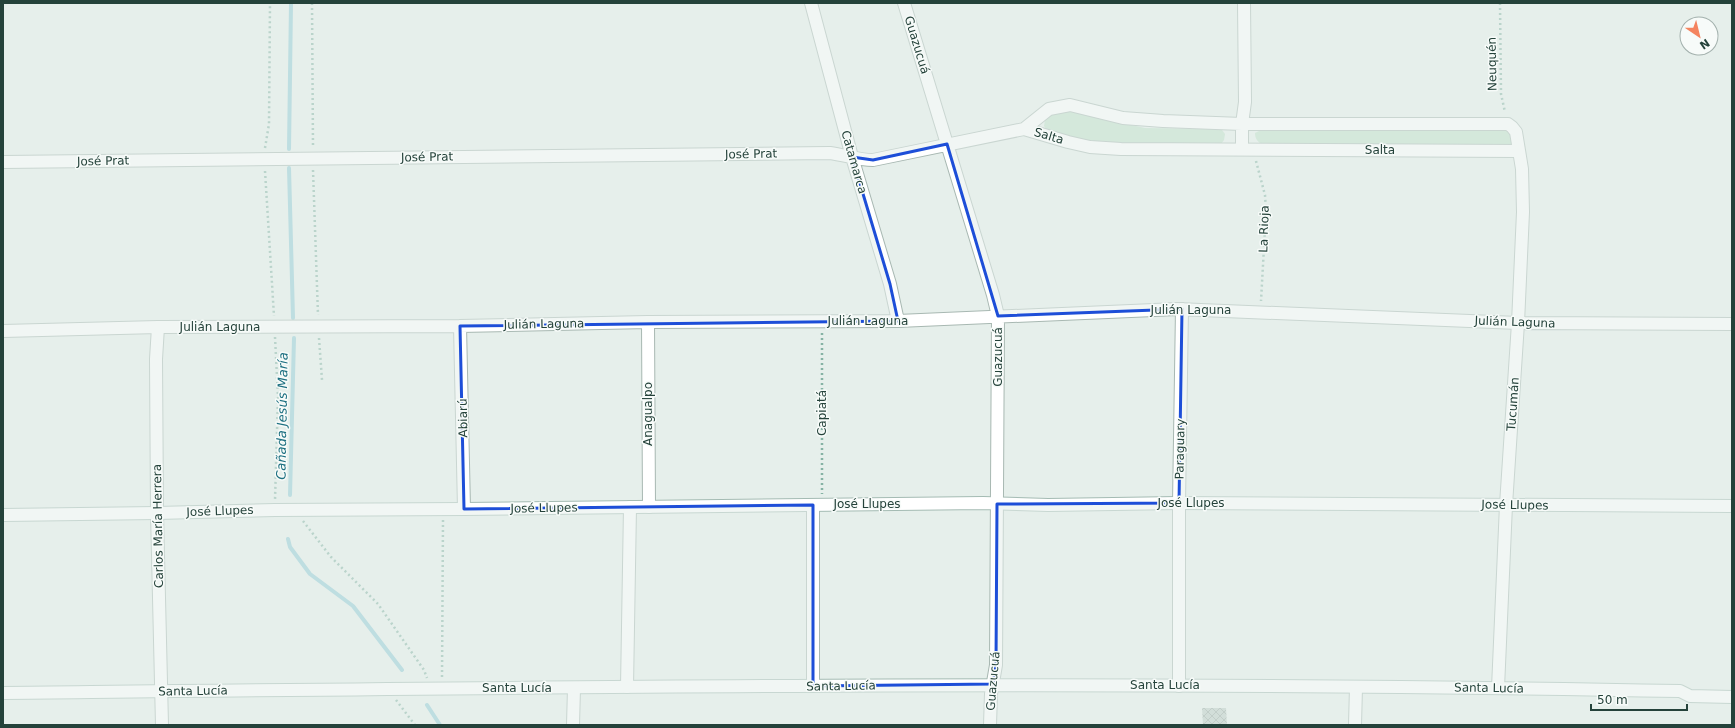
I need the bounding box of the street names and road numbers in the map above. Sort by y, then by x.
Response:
street label: Guazucuá [902,14,932,76]
street label: Neuquén [1485,37,1499,91]
street label: Salta [1032,125,1066,147]
street label: Catamarca [838,129,870,195]
street label: Salta [1365,143,1395,157]
street label: José Prat [724,147,778,161]
street label: José Prat [400,150,454,164]
street label: José Prat [76,154,130,168]
street label: La Rioja [1256,205,1272,253]
street label: Julián Laguna [1150,303,1231,317]
street label: Julián Laguna [827,314,908,328]
street label: Julián Laguna [1473,314,1556,330]
street label: Julián Laguna [502,316,585,332]
street label: Julián Laguna [179,320,260,334]
street label: Guazucuá [991,327,1005,387]
street label: Tucumán [1504,377,1522,432]
street label: Anagualpo [641,382,655,446]
street label: Capiatá [815,390,829,436]
street label: Abiarú [456,398,470,438]
street label: Paraguary [1172,418,1188,480]
street label: Carlos María Herrera [150,464,166,588]
street label: José Llupes [1156,496,1225,510]
street label: José Llupes [832,497,901,511]
street label: José Llupes [1480,497,1549,513]
street label: José Llupes [509,500,578,516]
street label: José Llupes [185,503,254,519]
street label: Guazucuá [983,651,1003,711]
street label: Santa Lucía [806,678,876,694]
street label: Santa Lucía [1130,678,1200,692]
street label: Santa Lucía [1454,680,1524,696]
street label: Santa Lucía [482,681,552,695]
street label: Santa Lucía [158,683,228,699]

